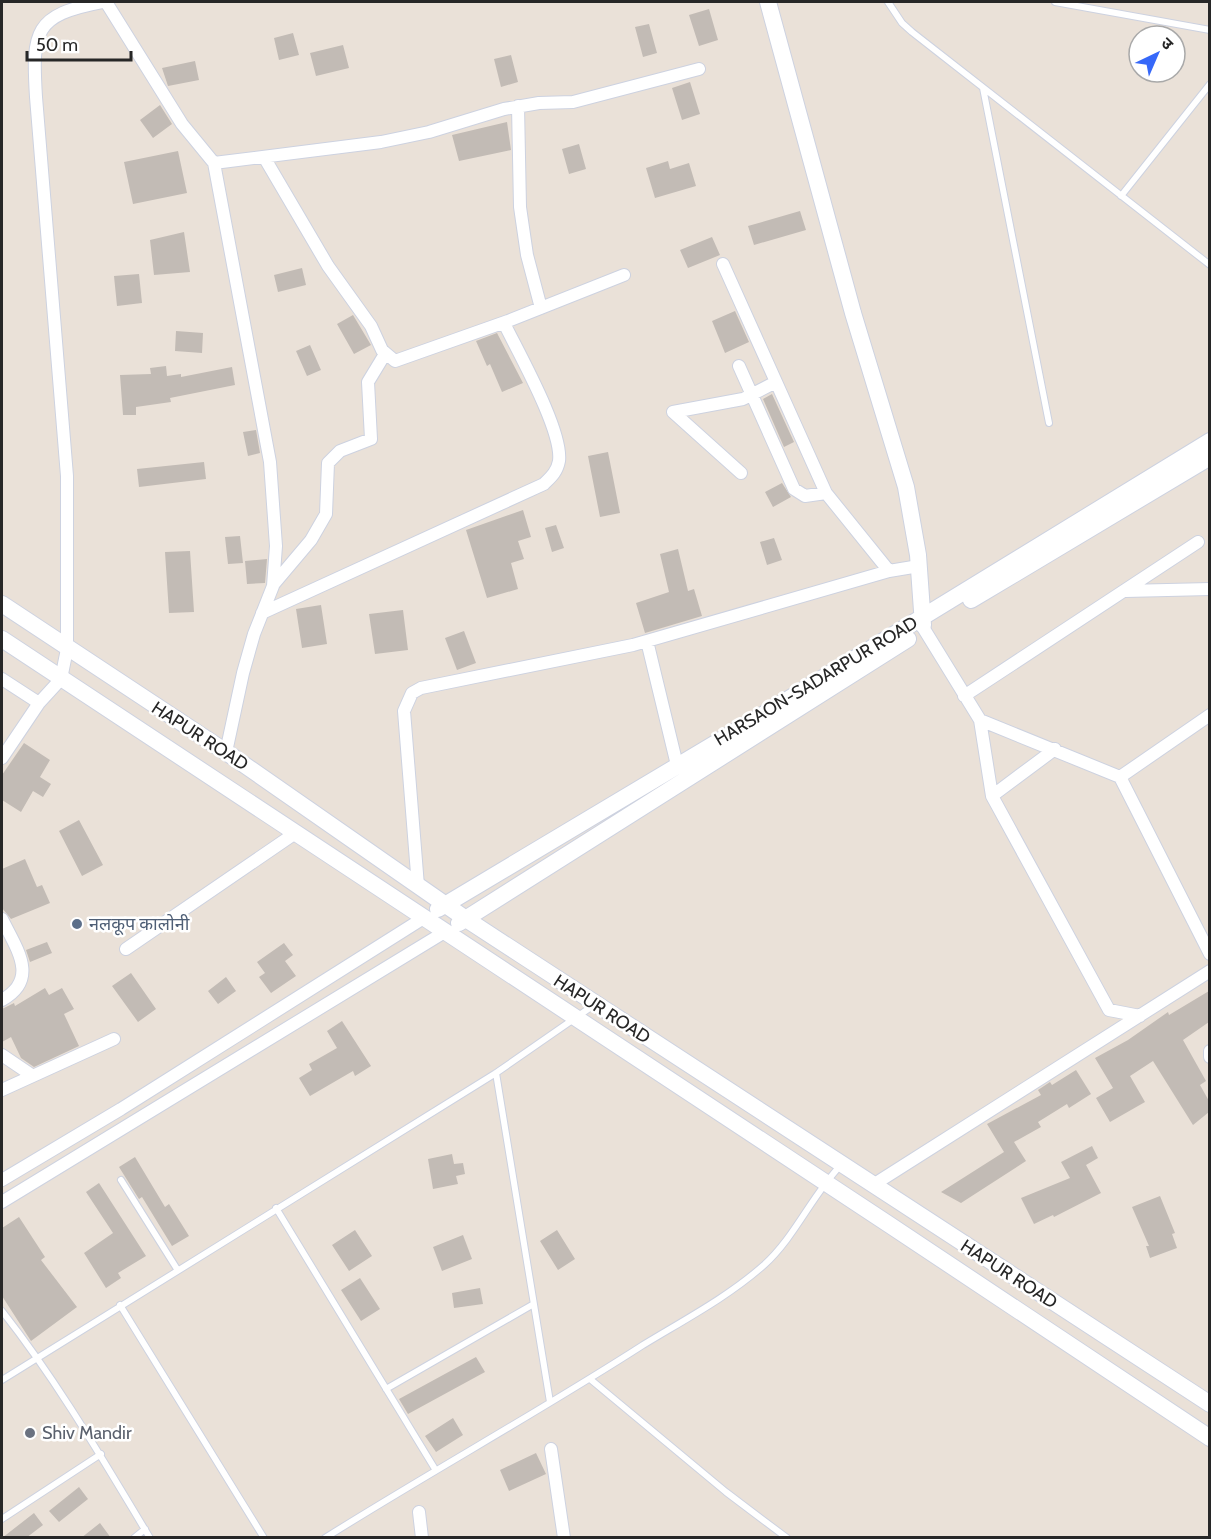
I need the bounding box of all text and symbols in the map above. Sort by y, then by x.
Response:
scale bar [27,24,130,62]
north arrow [1127,24,1187,84]
text: उ [1157,33,1177,54]
text: 50 m [36,34,78,56]
street label: HARSAON-SADARPUR ROAD [710,611,922,751]
street label: HAPUR ROAD [148,697,252,775]
place label: नलकूप कालोनी [89,913,190,936]
marker: नलकूप कालोनी [70,917,84,931]
street label: HAPUR ROAD [550,970,654,1048]
street label: HAPUR ROAD [957,1235,1061,1313]
place label: Shiv Mandir [42,1422,132,1444]
marker: Shiv Mandir [23,1426,37,1440]

